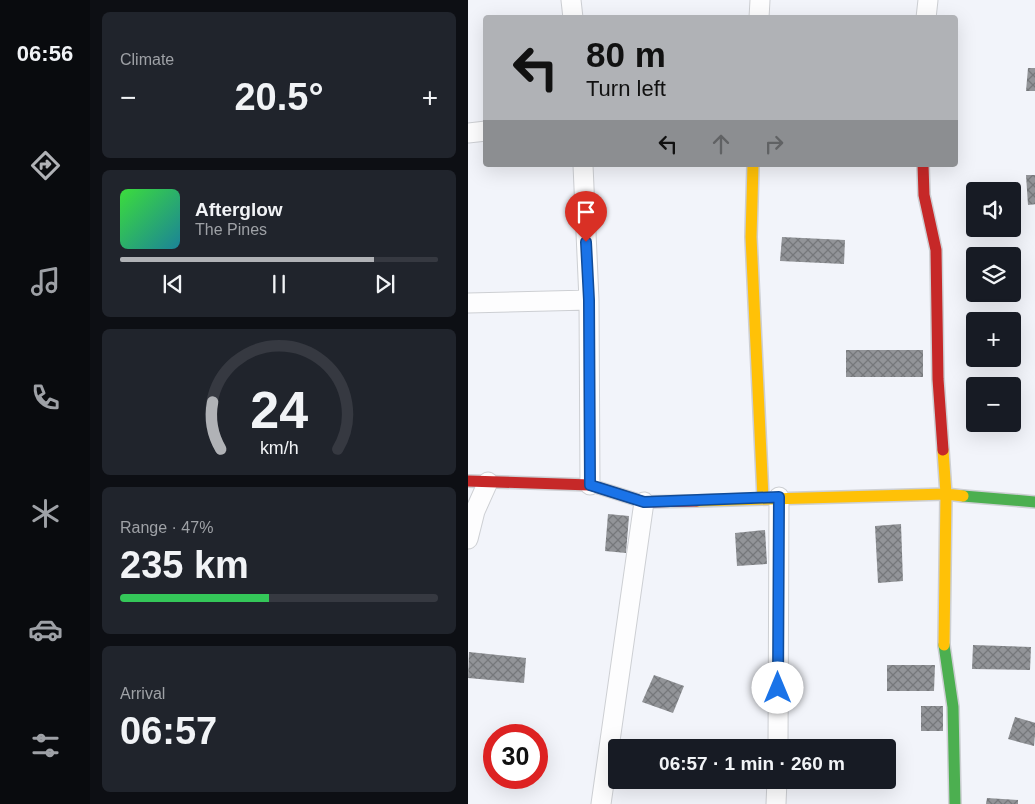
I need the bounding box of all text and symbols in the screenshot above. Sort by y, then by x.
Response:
icon: left [503,35,568,100]
text: 80 m [586,35,666,74]
text: 06:56 [17,41,73,66]
text: Climate [120,51,174,68]
text: 20.5° [234,76,324,118]
text: Turn left [586,76,666,101]
text: − [120,82,136,113]
text: + [422,82,438,113]
icon: left [654,130,682,158]
icon: ahead [707,130,735,158]
icon: right [760,130,788,158]
icon: directions [28,148,63,183]
map controls [966,182,1021,432]
button: sound [966,182,1021,237]
pin [565,191,607,242]
icon: arrive [572,198,600,226]
text: Afterglow [195,199,283,220]
text: The Pines [195,221,267,238]
button: layers [966,247,1021,302]
icon: music [28,264,63,299]
icon: previous [159,270,187,298]
icon: pause [265,270,293,298]
icon: next [371,270,399,298]
button: + [966,312,1021,367]
button: − [966,377,1021,432]
icon: phone [28,380,63,415]
text: 24 [250,381,308,439]
text: km/h [260,438,298,458]
icon: climate [28,496,63,531]
text: Range · 47% [120,519,213,536]
text: 235 km [120,544,249,586]
icon: car [28,612,63,647]
position arrow [751,661,803,713]
text: Arrival [120,685,165,702]
text: 06:57 [120,710,217,752]
speed limit sign: 30 [483,724,548,789]
icon: filters [28,728,63,763]
text: 06:57 · 1 min · 260 m [659,753,845,774]

